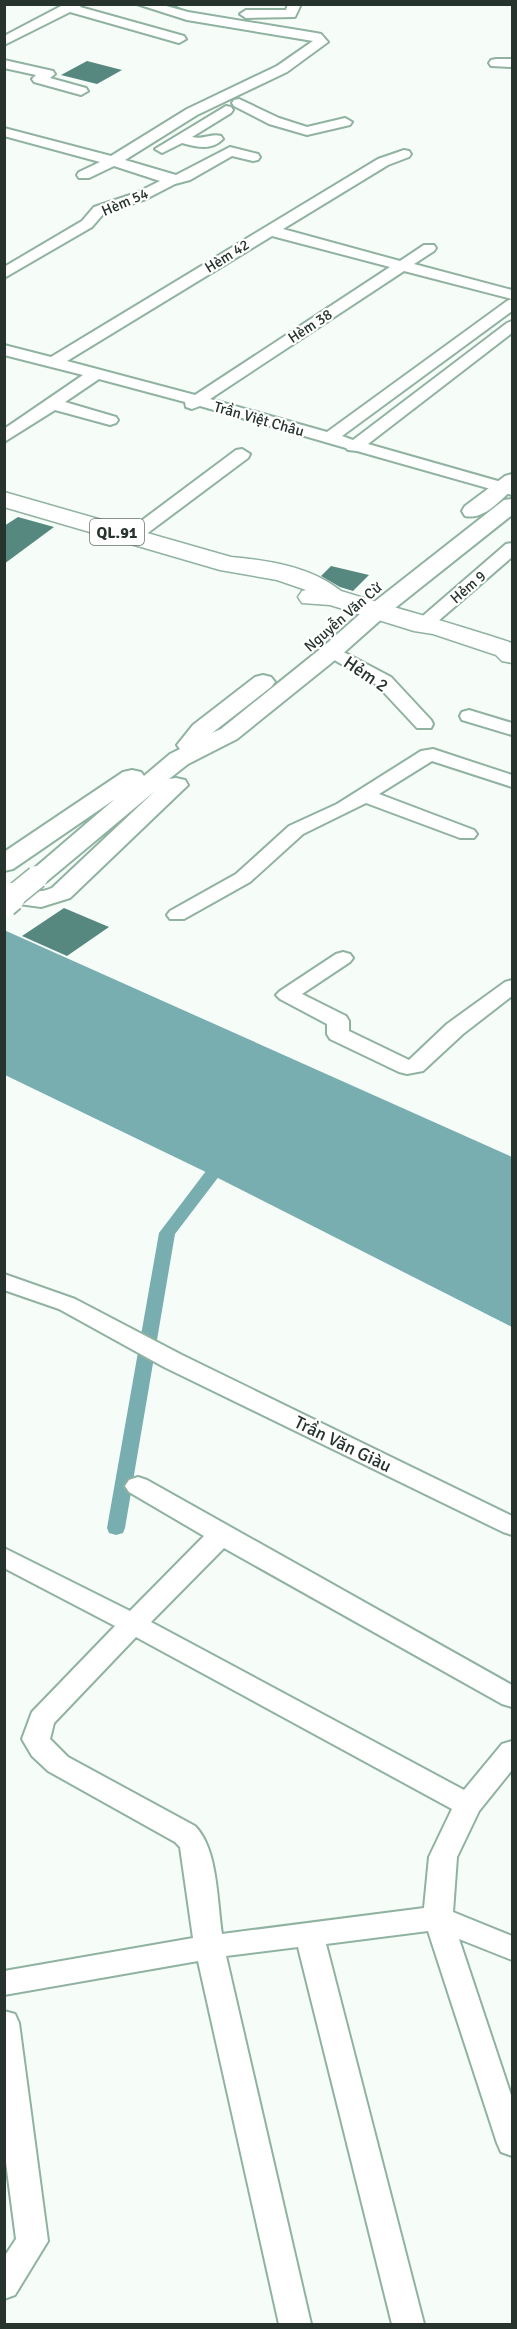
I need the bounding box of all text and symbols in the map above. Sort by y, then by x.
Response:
street label: Hèm 54 [99,184,151,220]
street label: Hèm 42 [201,235,253,277]
street label: Hèm 38 [285,305,335,347]
street label: Trần Việt Châu [212,398,306,440]
road number: QL.91 [90,519,144,545]
street label: Hẻm 9 [447,567,489,607]
street label: Nguyễn Văn Cừ [300,577,386,656]
street label: Hẻm 2 [339,651,393,697]
street label: Trần Văn Giàu [291,1411,395,1477]

